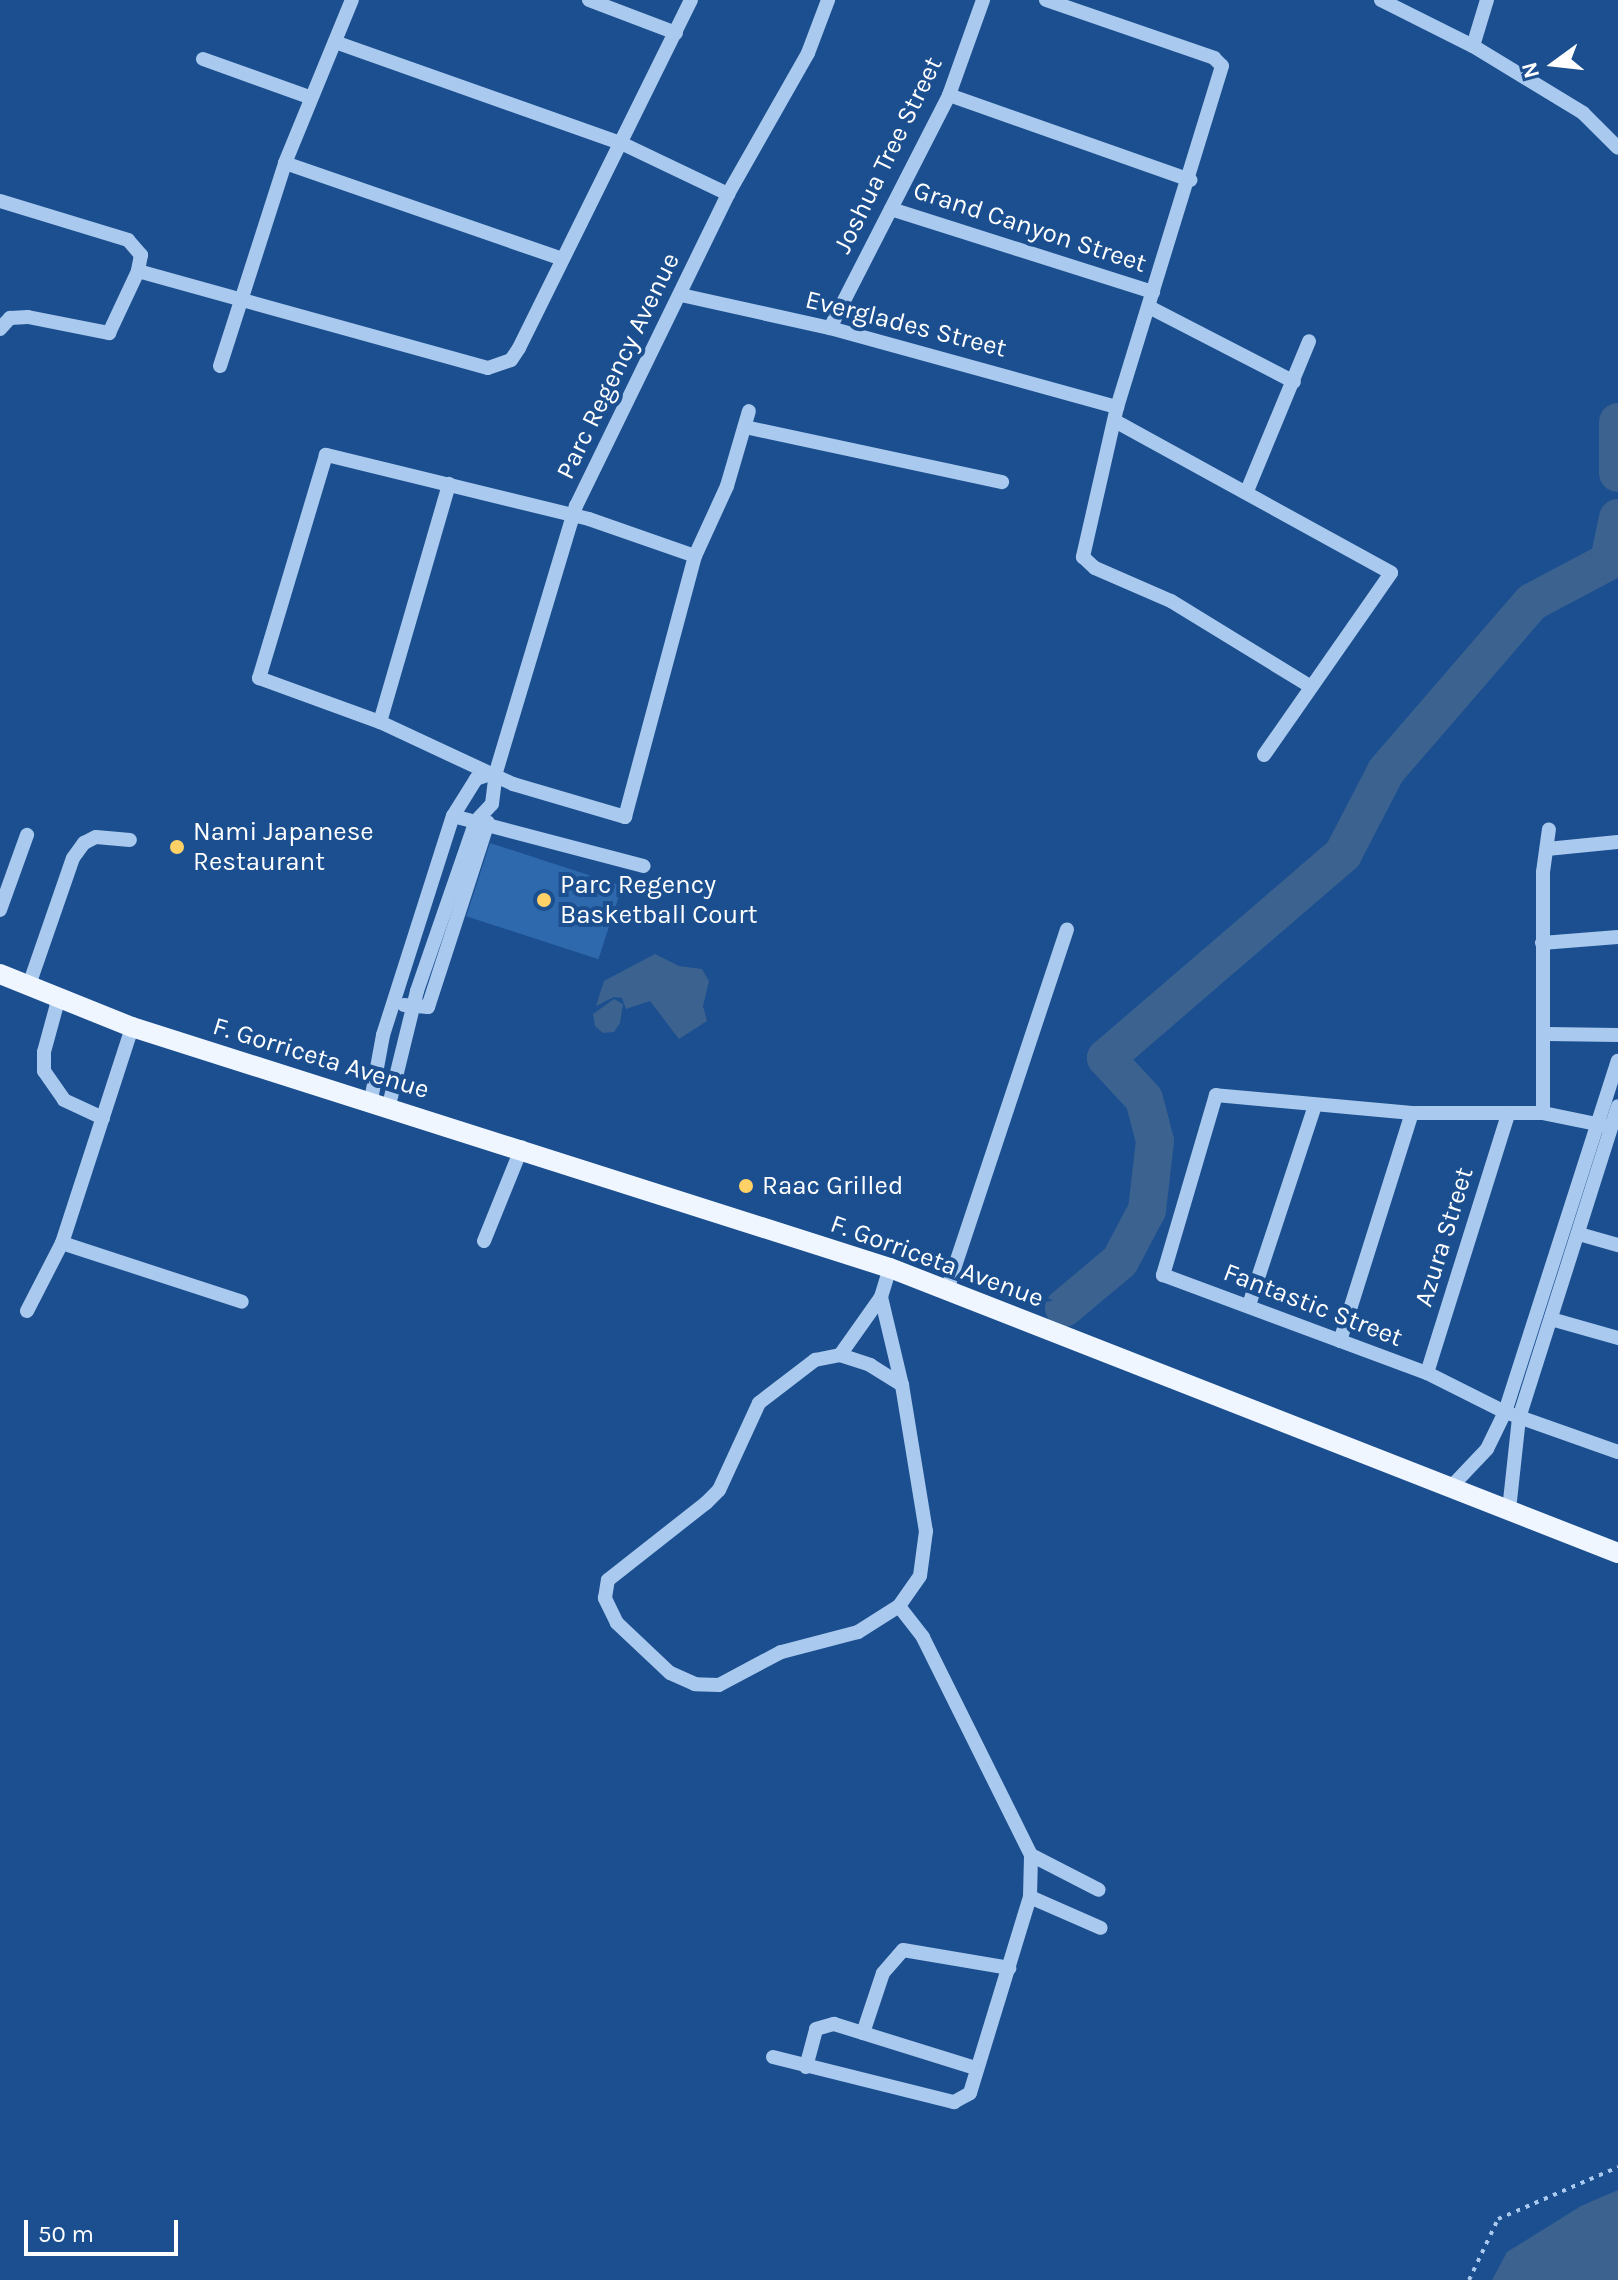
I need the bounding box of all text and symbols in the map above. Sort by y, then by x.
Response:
north arrow [1514,24,1594,104]
street label: Joshua Tree Street [827,52,949,258]
text: N [1516,59,1545,81]
street label: Grand Canyon Street [910,175,1150,279]
street label: Parc Regency Avenue [550,248,686,484]
street label: Everglades Street [802,284,1010,364]
place label: Nami Japanese Restaurant [193,816,374,878]
marker: Nami Japanese Restaurant [168,838,186,856]
place label: Parc Regency Basketball Court [560,869,757,930]
marker: Parc Regency Basketball Court [535,891,553,909]
street label: F. Gorriceta Avenue [209,1010,433,1106]
street label: Azura Street [1408,1163,1480,1311]
place label: Raac Grilled [762,1170,903,1202]
marker: Raac Grilled [737,1177,755,1195]
street label: F. Gorriceta Avenue [826,1208,1048,1314]
street label: Fantastic Street [1219,1257,1407,1353]
scale bar [28,2204,182,2254]
text: 50 m [38,2220,94,2248]

